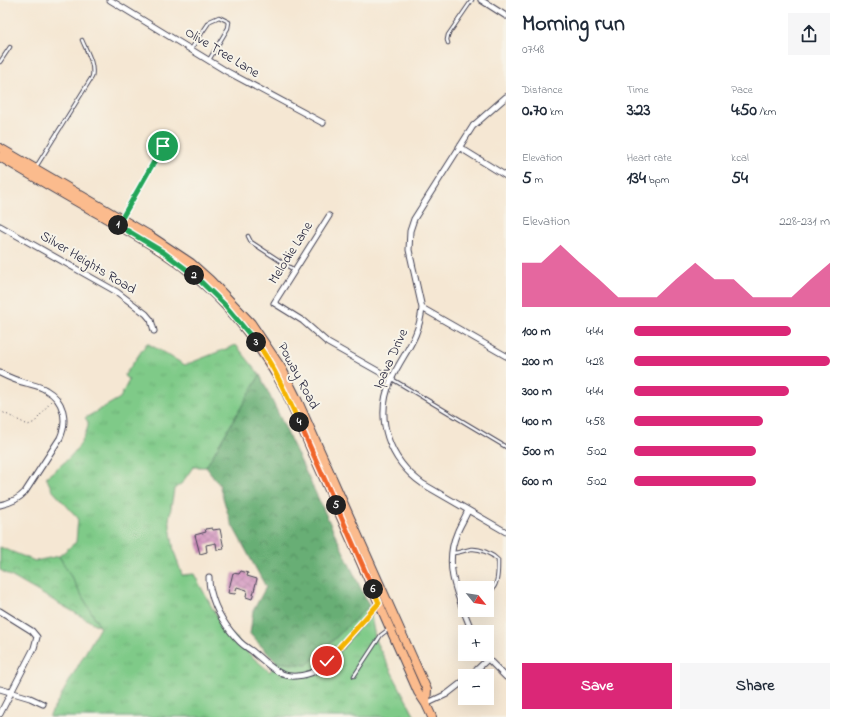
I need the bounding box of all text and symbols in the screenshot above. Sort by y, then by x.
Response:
text: Morning run [522,9,625,41]
button: share [788,13,830,55]
street label: Olive Tree Lane [181,22,264,84]
text: 07:48 [522,40,544,59]
text: Distance [522,82,563,98]
text: Time [627,82,648,98]
text: Pace [731,82,753,98]
text: 0.70 [522,98,547,123]
text: 3:23 [627,98,651,123]
text: 4:50 [731,98,757,123]
text: km [547,104,563,120]
text: /km [757,104,776,120]
pin [146,129,180,163]
icon: arrive [152,135,174,157]
text: Elevation [522,150,562,166]
text: Heart rate [627,150,672,166]
text: kcal [731,150,749,166]
text: 5 [522,166,532,191]
text: 134 [627,166,646,191]
text: 54 [731,166,748,191]
text: m [532,172,543,188]
text: bpm [646,172,669,188]
text: Elevation [522,212,570,231]
text: 228–231 m [779,212,830,231]
pin: 1 [108,215,128,235]
text: 1 [116,217,120,233]
street label: Melodie Lane [263,217,319,288]
street label: Silver Heights Road [35,226,140,301]
pin: 2 [184,265,204,285]
text: 2 [191,267,197,283]
text: 100 m [522,322,551,341]
text: 4:44 [586,322,603,341]
street label: Ipava Drive [368,325,414,393]
pin: 3 [246,332,266,352]
text: 3 [254,334,258,350]
street label: Poway Road [271,339,324,414]
text: 200 m [522,352,553,371]
text: 4:28 [586,352,604,371]
text: 300 m [522,382,552,401]
text: 4:44 [586,382,603,401]
pin: 4 [289,412,309,432]
text: 400 m [522,412,552,431]
text: 4:58 [586,412,605,431]
text: 4 [297,414,301,430]
text: 500 m [522,442,554,461]
text: 5:02 [586,442,607,461]
text: 600 m [522,472,552,491]
text: 5:02 [586,472,607,491]
pin: 5 [326,495,346,515]
text: 5 [333,497,339,513]
pin: 6 [363,579,383,599]
text: 6 [371,581,375,597]
north arrow [458,581,494,617]
map controls [458,581,494,705]
button: + [458,625,494,661]
pin [310,644,344,678]
icon: check [316,650,338,672]
button: Save [522,663,672,709]
button: Share [680,663,830,709]
button: − [458,669,494,705]

